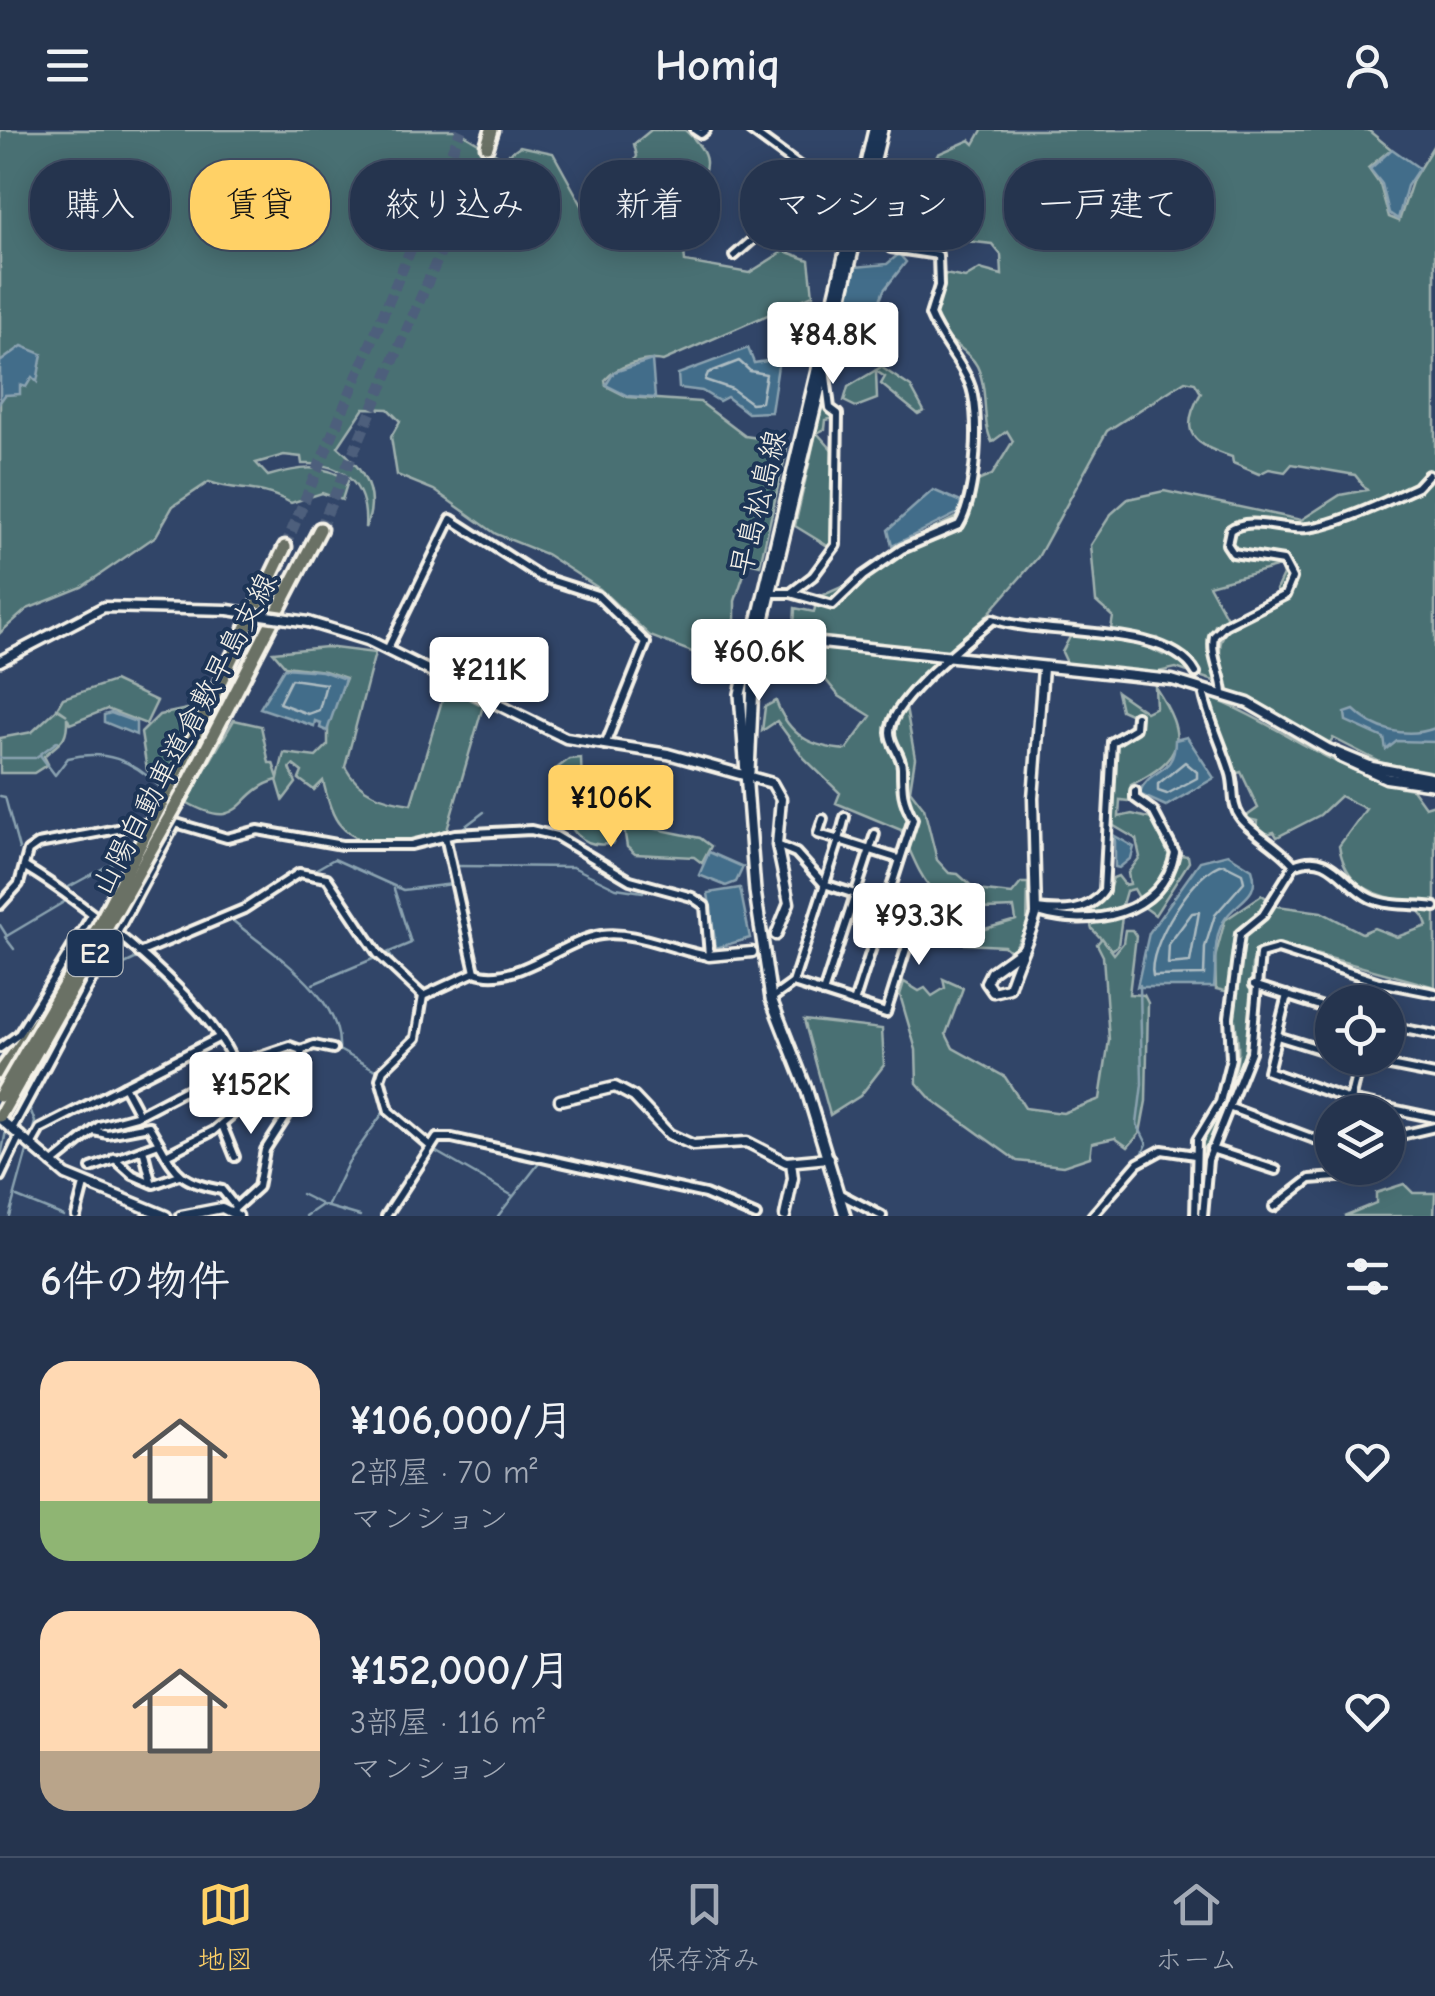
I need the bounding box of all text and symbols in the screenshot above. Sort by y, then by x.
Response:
icon: menu [40,38,95,93]
icon: person [1340,38,1395,93]
text: Homiq [655,39,780,91]
chip: 購入 [30,160,170,250]
chip: 賃貸 [190,160,330,250]
chip: 絞り込み [350,160,560,250]
chip: 新着 [580,160,720,250]
chip: マンション [740,160,984,250]
chip: 一戸建て [1004,160,1214,250]
pin: ¥84.8K [752,302,914,387]
text: ¥84.8K [789,316,877,353]
street label: 早島松島線 [723,426,794,580]
street label: 山陽自動車道倉敷早島支線 [84,567,284,901]
pin: ¥60.6K [678,619,840,704]
text: ¥60.6K [713,633,805,670]
pin: ¥211K [419,637,559,722]
text: ¥211K [452,651,526,688]
pin: ¥106K [541,765,681,850]
text: ¥106K [570,779,652,816]
pin: ¥93.3K [838,883,1000,968]
text: ¥93.3K [875,897,963,934]
road number: E2 [68,930,122,976]
map controls [1315,985,1405,1185]
button: locate [1315,985,1405,1075]
pin: ¥152K [181,1052,321,1137]
text: ¥152K [211,1066,291,1103]
button: layers [1315,1095,1405,1185]
icon: filters [1340,1249,1395,1304]
text: 6件の物件 [40,1257,230,1306]
text: ¥106,000/月 [350,1396,574,1445]
icon: home [120,1401,240,1521]
icon: heart [1340,1434,1395,1489]
text: 2部屋 · 70 m² [350,1454,538,1491]
text: マンション [350,1500,509,1537]
text: ¥152,000/月 [350,1646,571,1695]
icon: home [120,1651,240,1771]
icon: heart [1340,1684,1395,1739]
text: 3部屋 · 116 m² [350,1704,545,1741]
text: マンション [350,1750,509,1787]
tab: 地図 [197,1877,253,1977]
tab: 保存済み [648,1877,760,1977]
tab: ホーム [1155,1877,1238,1977]

